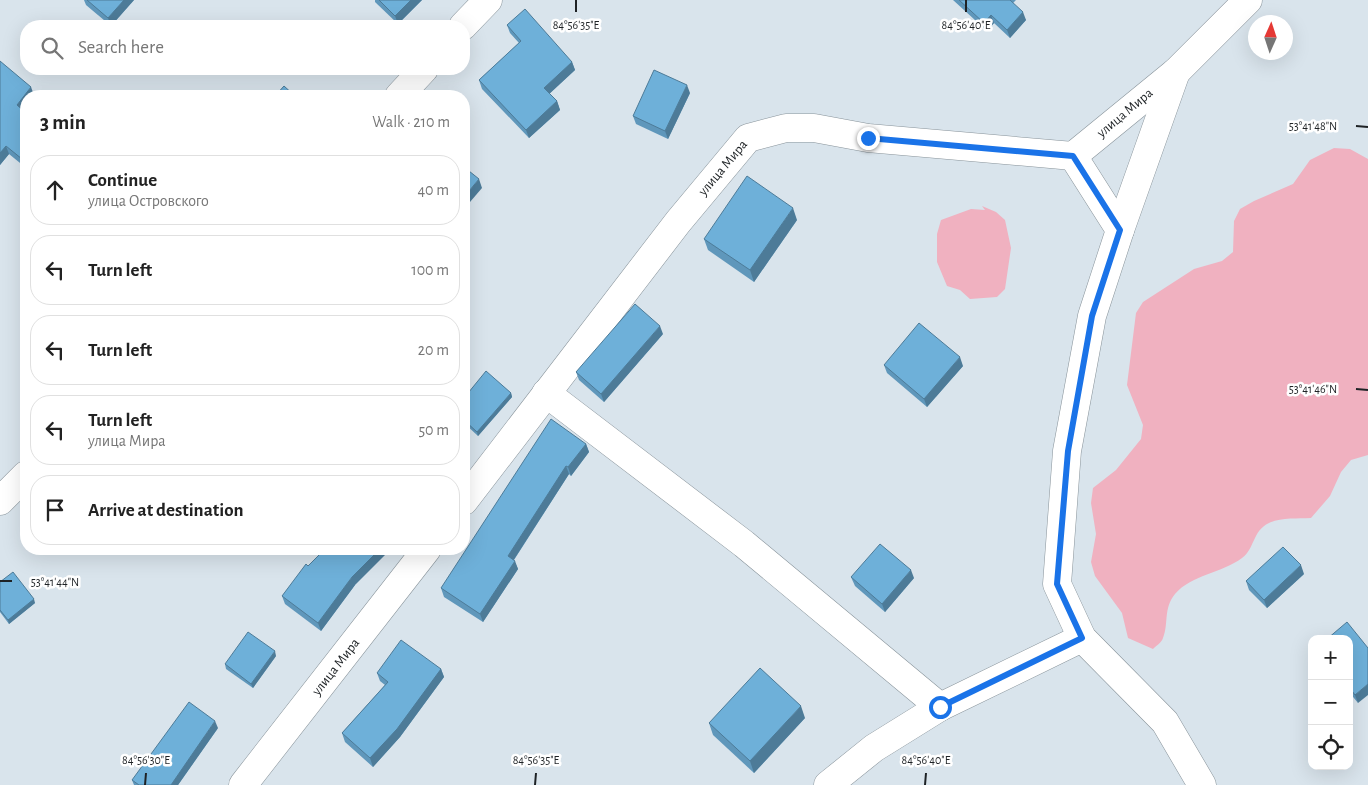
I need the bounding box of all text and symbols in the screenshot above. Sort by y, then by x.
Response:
north arrow [1248,15,1293,60]
text: 84°56'35"E [553,19,600,31]
text: 84°56'40"E [942,19,991,31]
search box [20,20,470,75]
icon: search [38,34,66,62]
text: Search here [78,38,164,57]
street label: улица Мира [1094,85,1156,141]
text: 3 min [40,112,86,133]
text: Walk · 210 m [372,114,450,130]
text: 53°41'48"N [1289,120,1337,132]
route end [857,127,880,150]
street label: улица Мира [695,137,751,199]
text: Continue [88,171,157,190]
icon: ahead [41,176,69,204]
text: 40 m [417,182,449,198]
text: улица Островского [88,193,209,209]
icon: left [41,256,69,284]
text: Turn left [88,261,152,280]
text: 100 m [411,262,449,278]
icon: left [41,336,69,364]
text: Turn left [88,341,152,360]
text: 20 m [418,342,449,358]
text: 53°41'46"N [1289,383,1337,395]
text: Turn left [88,411,152,430]
icon: left [41,416,69,444]
text: 50 m [418,422,449,438]
text: улица Мира [88,433,166,449]
icon: arrive [41,496,69,524]
text: Arrive at destination [88,501,244,520]
text: 53°41'44"N [31,576,79,588]
street label: улица Мира [309,635,363,699]
map controls [1308,635,1353,770]
button: + [1308,635,1353,680]
button: − [1308,680,1353,725]
route start [929,696,952,719]
button: locate [1308,725,1353,770]
text: 84°56'30"E [122,754,170,766]
text: 84°56'35"E [513,754,560,766]
text: 84°56'40"E [902,754,951,766]

